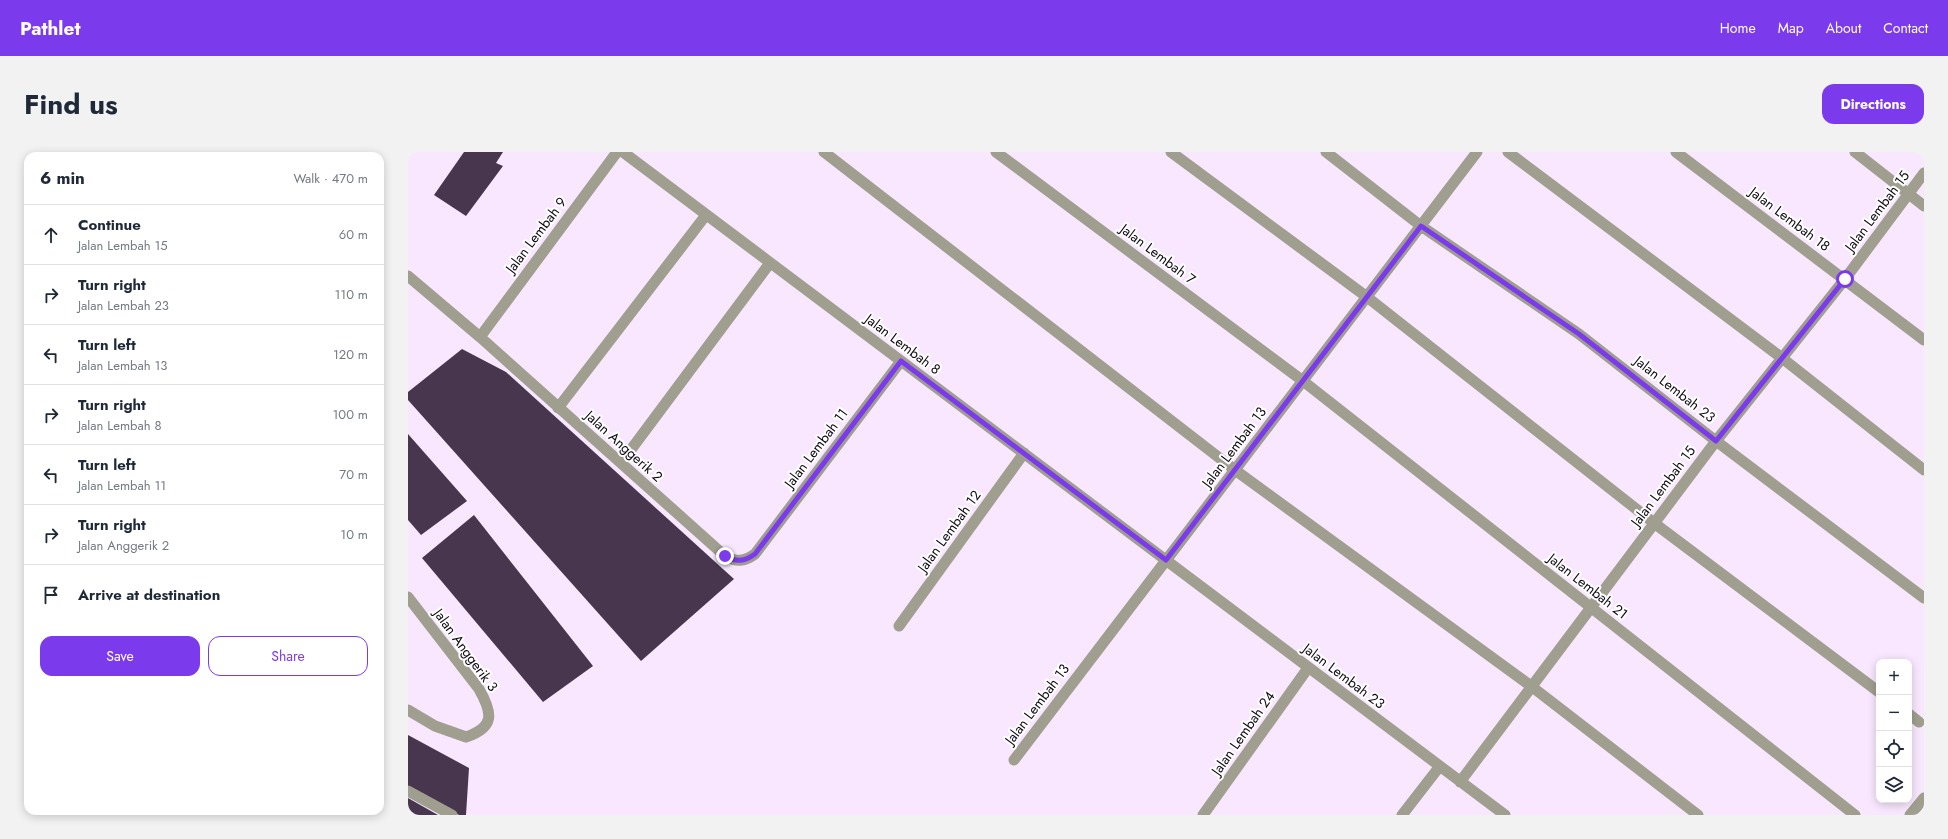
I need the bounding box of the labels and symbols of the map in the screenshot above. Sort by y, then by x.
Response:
street label: Jalan Lembah 15 [1839,166,1914,257]
street label: Jalan Lembah 18 [1744,181,1834,256]
street label: Jalan Lembah 9 [500,193,571,279]
street label: Jalan Lembah 7 [1115,218,1200,289]
route start [1836,270,1854,288]
street label: Jalan Lembah 8 [859,308,945,379]
street label: Jalan Lembah 23 [1629,350,1720,427]
street label: Jalan Lembah 13 [1196,402,1271,493]
street label: Jalan Anggerik 2 [579,404,667,486]
street label: Jalan Lembah 11 [778,404,853,494]
street label: Jalan Lembah 15 [1625,441,1700,532]
street label: Jalan Lembah 12 [911,486,985,578]
route end [716,547,734,565]
street label: Jalan Lembah 21 [1542,547,1632,624]
street label: Jalan Anggerik 3 [428,603,503,696]
street label: Jalan Lembah 23 [1297,637,1389,714]
street label: Jalan Lembah 13 [999,659,1074,750]
street label: Jalan Lembah 24 [1205,687,1279,781]

